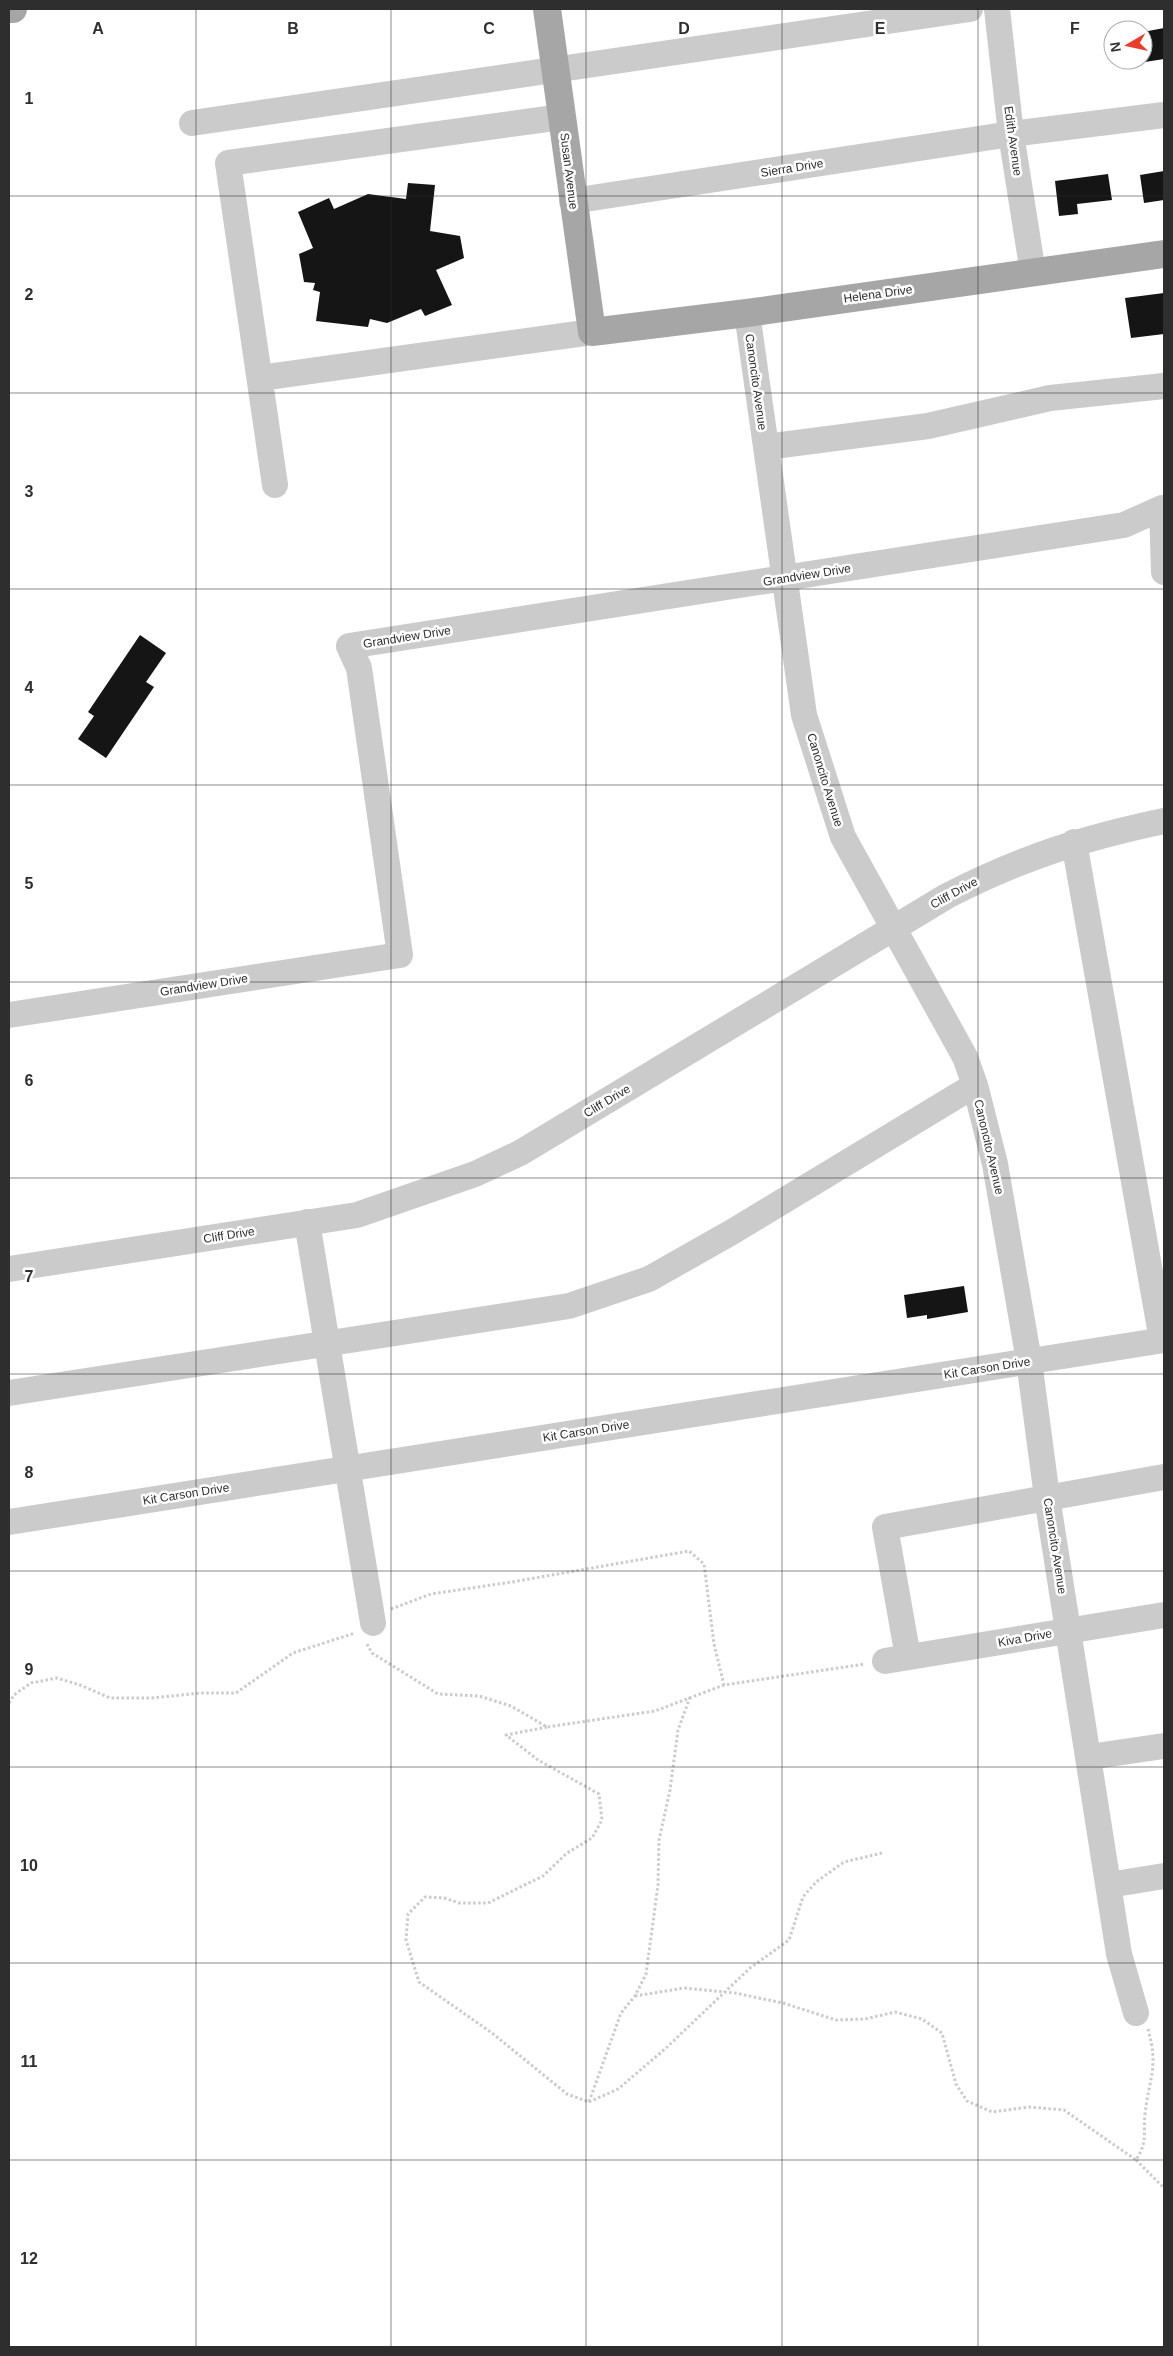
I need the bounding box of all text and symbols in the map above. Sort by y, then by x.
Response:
text: A [92,20,104,37]
text: B [287,20,299,37]
text: C [483,20,495,37]
text: D [678,20,690,37]
text: E [875,20,886,37]
text: F [1070,20,1080,37]
north arrow [1103,20,1153,70]
text: N [1106,41,1124,53]
text: 1 [25,90,34,107]
street label: Edith Avenue [1001,105,1025,177]
street label: Susan Avenue [557,132,581,210]
street label: Sierra Drive [760,156,825,180]
street label: Helena Drive [843,282,914,306]
text: 2 [25,286,34,303]
street label: Canoncito Avenue [742,333,770,431]
text: 3 [25,483,34,500]
street label: Grandview Drive [762,561,852,589]
street label: Grandview Drive [362,623,452,651]
text: 4 [25,679,34,696]
street label: Canoncito Avenue [804,731,846,829]
street label: Cliff Drive [928,874,980,912]
text: 5 [25,875,34,892]
street label: Grandview Drive [159,971,249,999]
text: 6 [25,1072,34,1089]
street label: Cliff Drive [581,1081,633,1120]
street label: Canoncito Avenue [971,1098,1007,1196]
street label: Cliff Drive [202,1224,256,1246]
text: 7 [25,1268,34,1285]
street label: Kit Carson Drive [943,1354,1032,1382]
street label: Kit Carson Drive [542,1417,631,1445]
text: 8 [25,1464,34,1481]
street label: Kit Carson Drive [142,1480,231,1508]
street label: Canoncito Avenue [1040,1497,1070,1595]
street label: Kiva Drive [997,1626,1053,1650]
text: 9 [25,1661,34,1678]
text: 10 [20,1857,38,1874]
text: 11 [21,2053,38,2070]
text: 12 [20,2250,38,2267]

